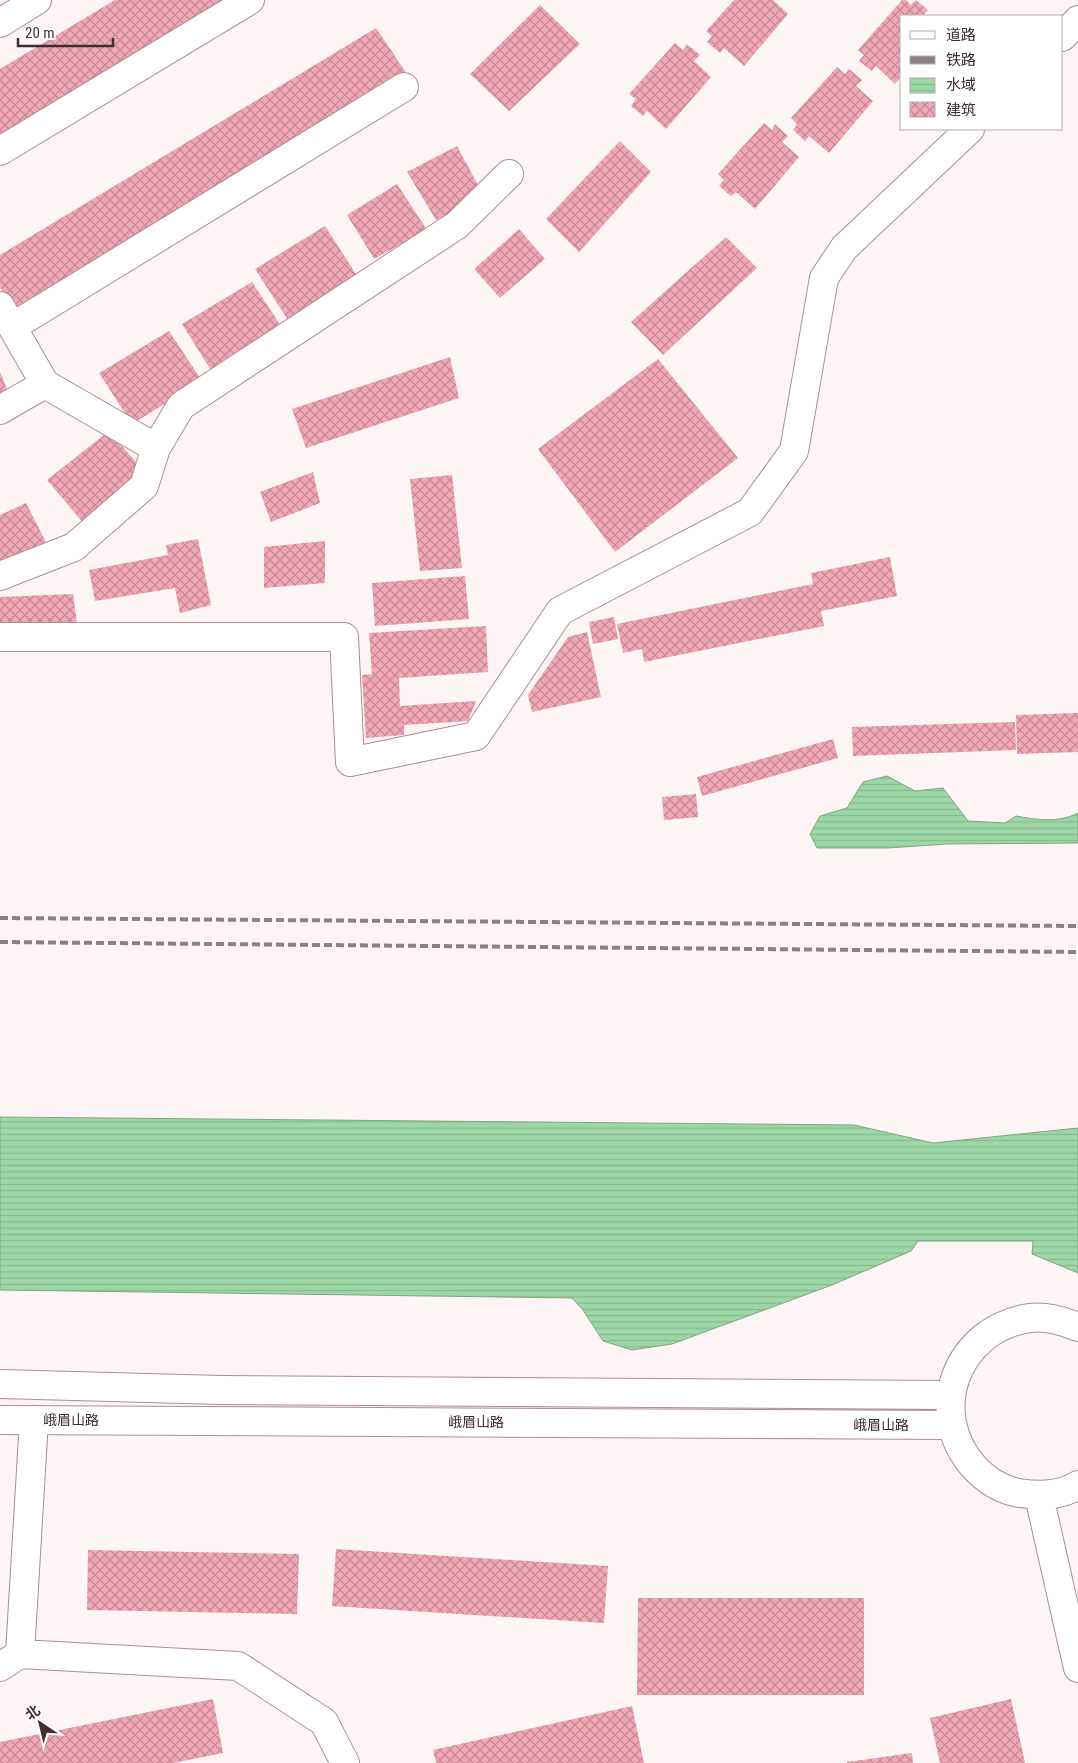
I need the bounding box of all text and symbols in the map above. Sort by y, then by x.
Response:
scale bar [18,15,112,47]
legend [900,15,1063,130]
text: 20 m [25,24,55,42]
text: 道路 [946,26,976,44]
text: 铁路 [946,51,976,69]
text: 水域 [946,76,976,94]
text: 建筑 [946,101,976,119]
street label: 峨眉山路 [43,1412,99,1428]
street label: 峨眉山路 [448,1414,504,1430]
street label: 峨眉山路 [853,1417,909,1433]
north arrow [15,1698,65,1748]
text: 北 [22,1702,43,1723]

